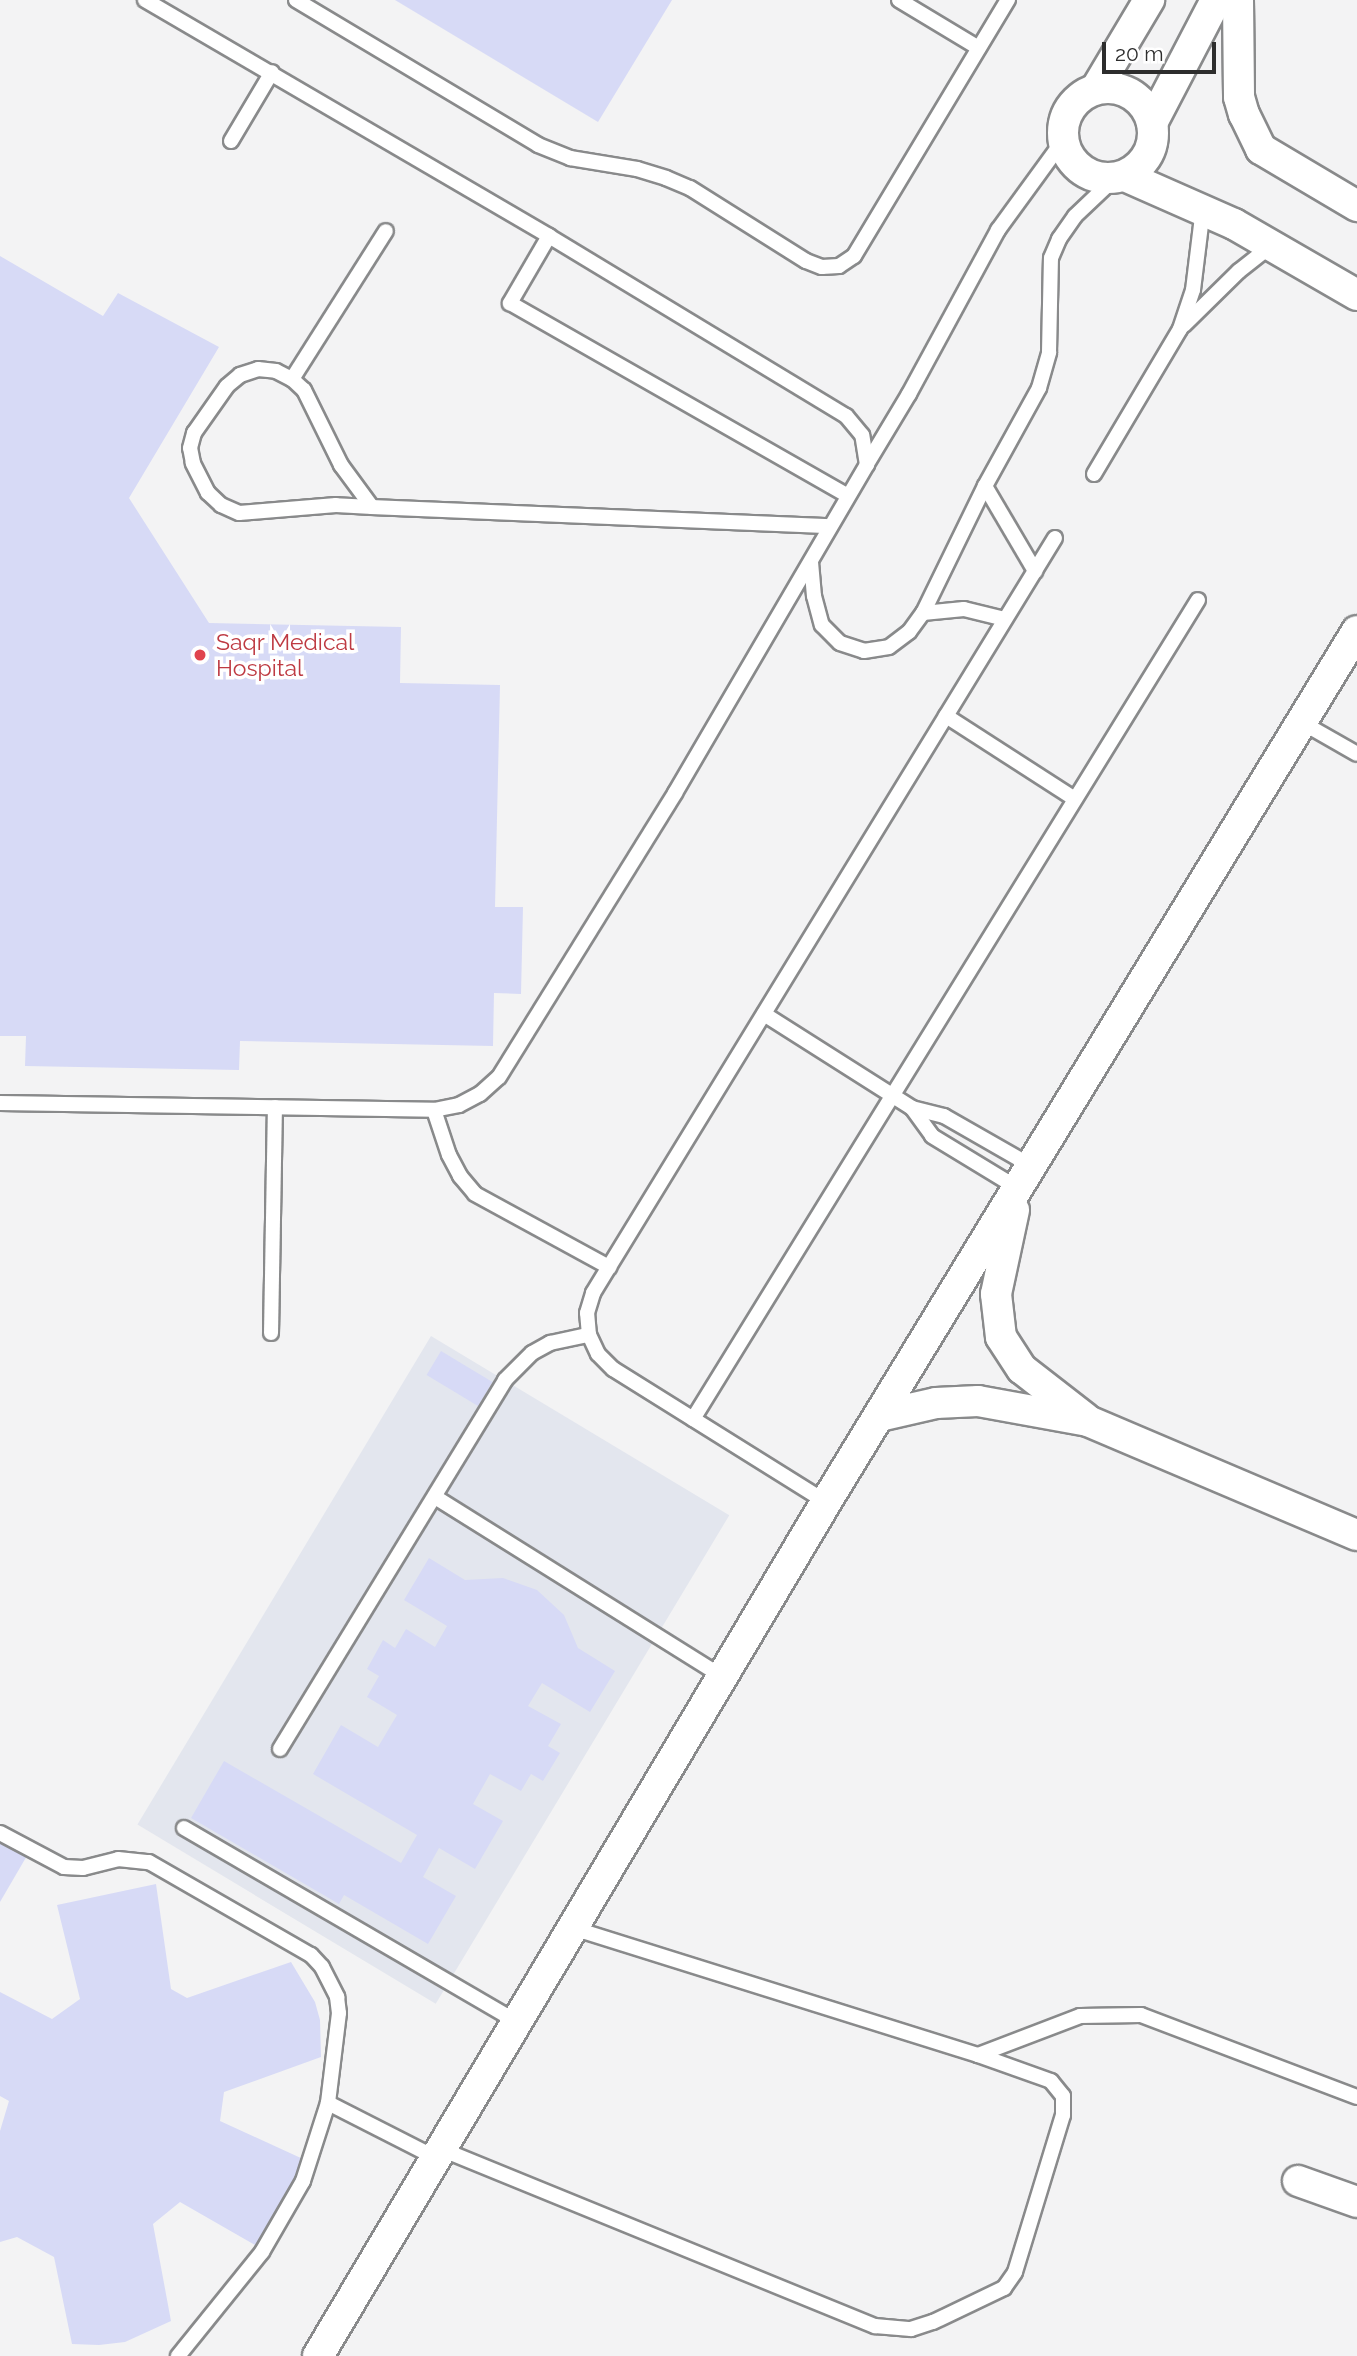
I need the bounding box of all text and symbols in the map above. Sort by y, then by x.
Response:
scale bar [1105,28,1219,72]
text: 20 m [1115,41,1163,66]
place label: Saqr Medical Hospital [216,628,355,682]
marker: Saqr Medical Hospital [190,645,210,665]

